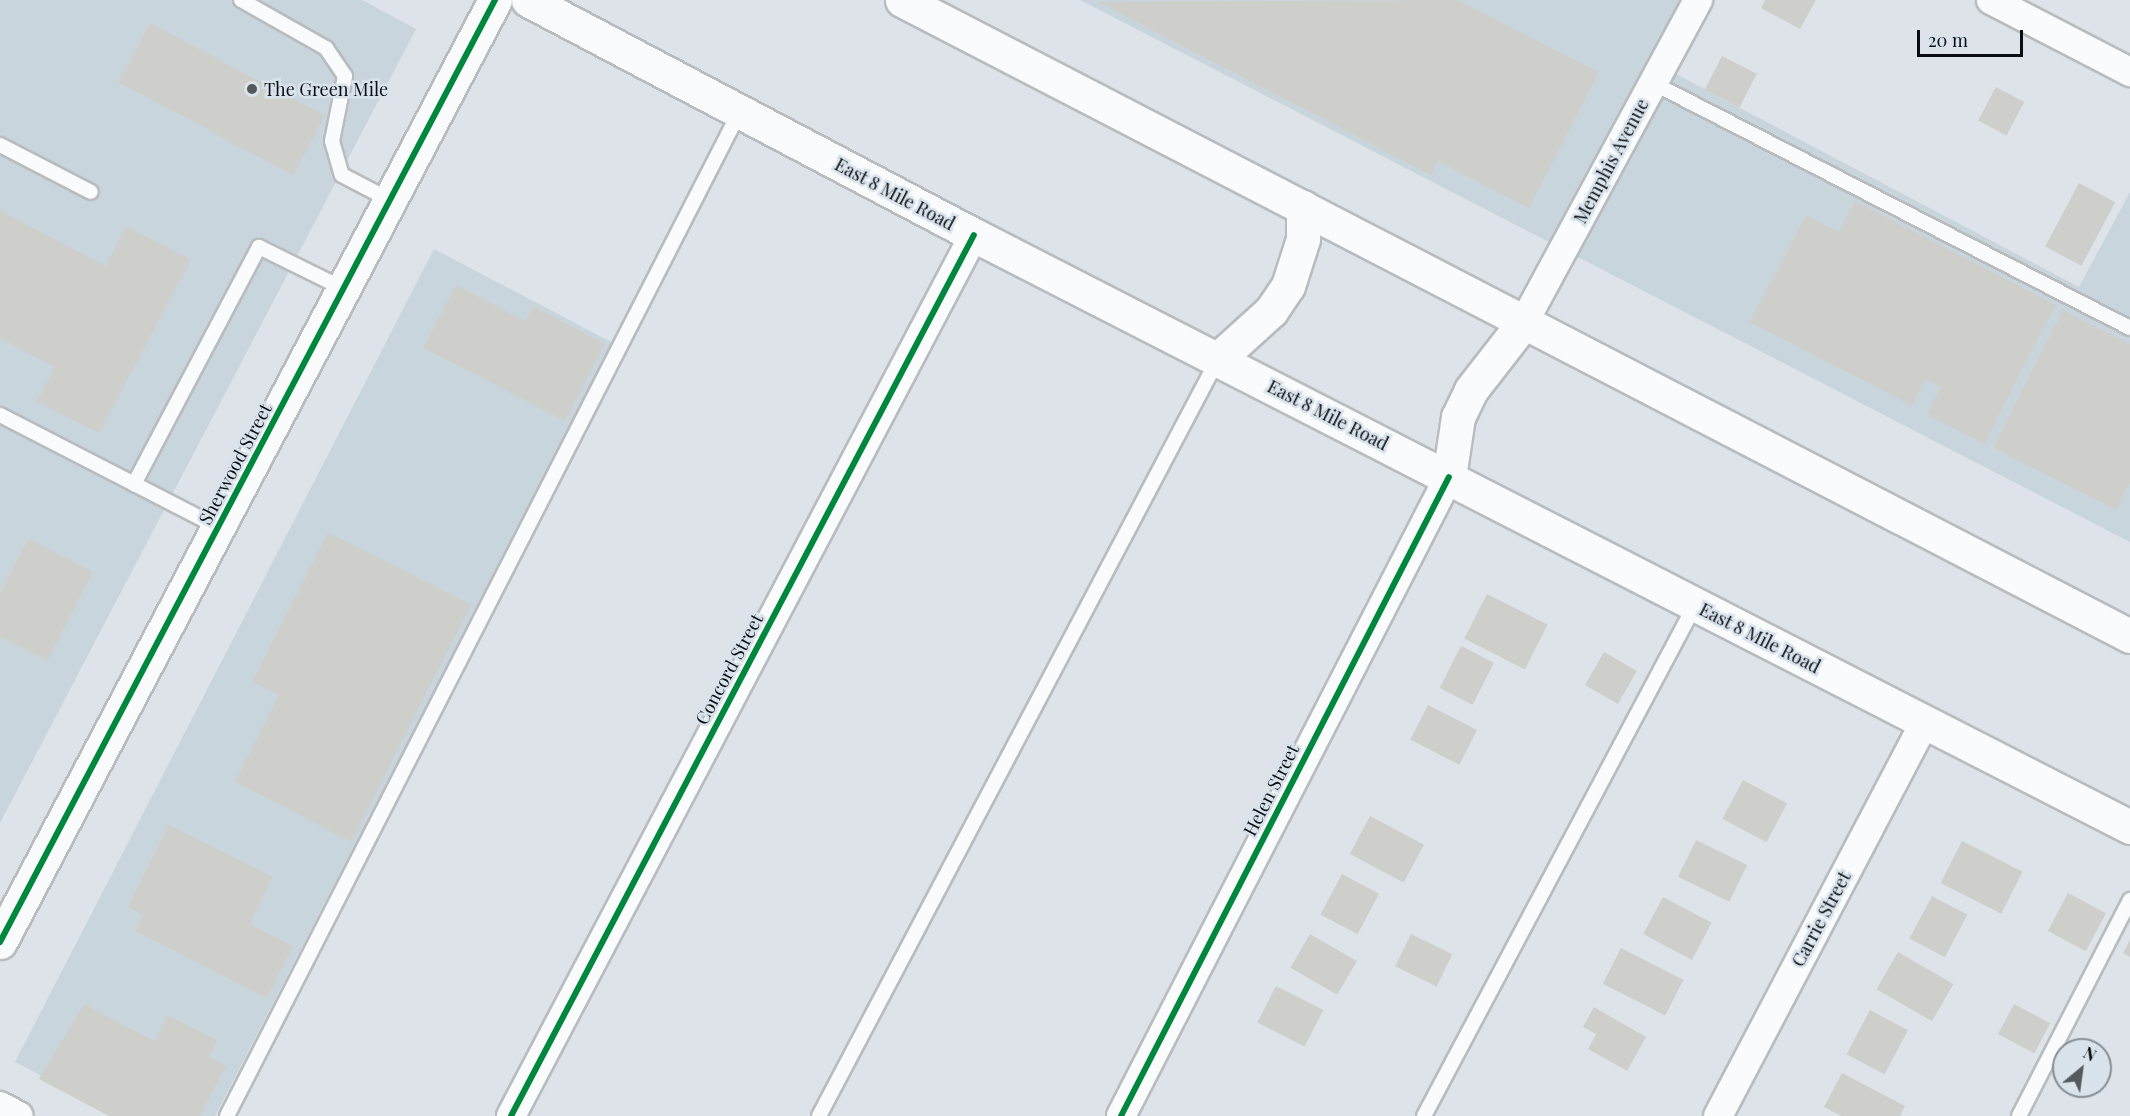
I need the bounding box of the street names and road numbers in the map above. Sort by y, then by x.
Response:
street label: Memphis Avenue [1569,95,1653,227]
street label: East 8 Mile Road [831,153,959,235]
street label: East 8 Mile Road [1264,375,1392,455]
street label: Sherwood Street [194,400,276,528]
street label: East 8 Mile Road [1696,598,1824,678]
street label: Concord Street [691,610,767,728]
street label: Helen Street [1239,741,1303,839]
street label: Carrie Street [1787,868,1855,970]

